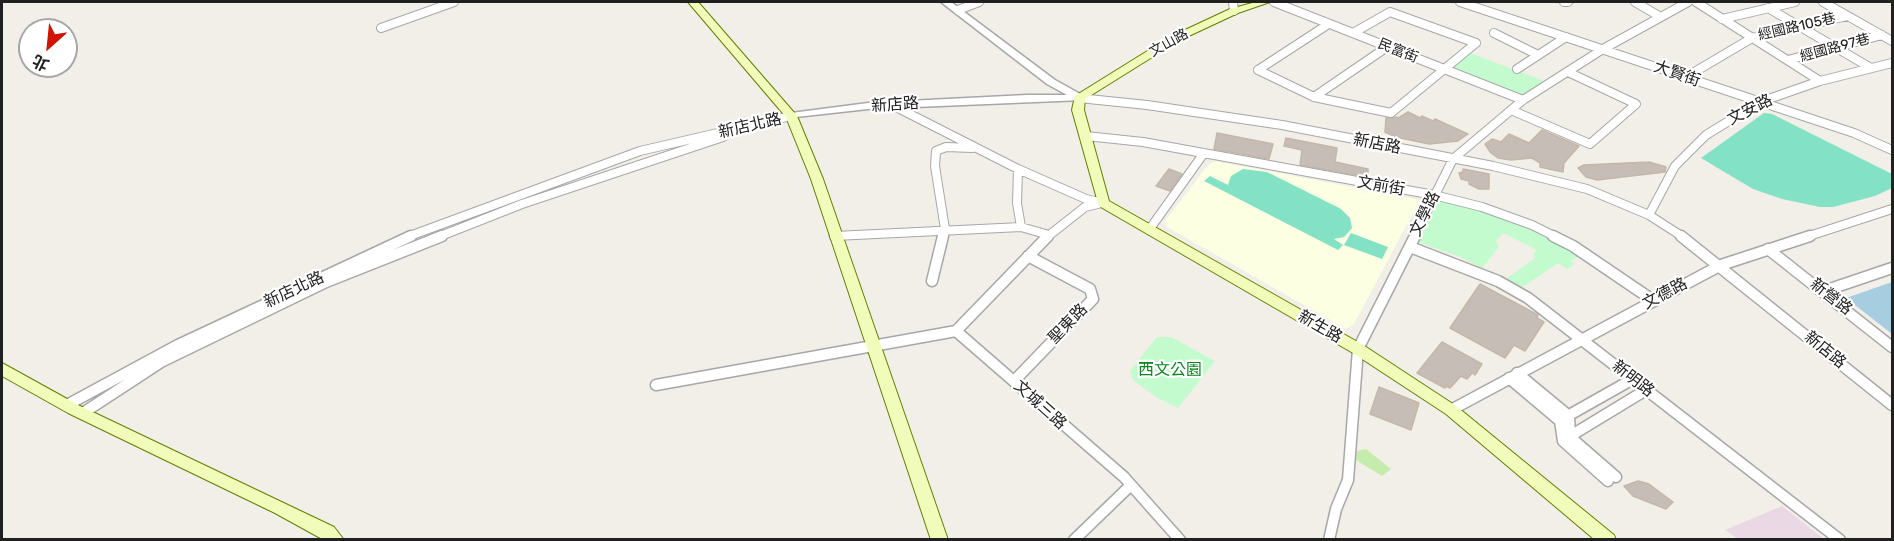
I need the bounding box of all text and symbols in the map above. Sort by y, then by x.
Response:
street label: 經國路105巷 [1757,10,1837,44]
north arrow [18,18,78,78]
street label: 文山路 [1147,25,1191,61]
street label: 經國路97巷 [1798,31,1872,65]
street label: 民富街 [1375,35,1421,67]
text: 北 [29,51,52,75]
street label: 大賢街 [1651,57,1703,91]
street label: 文安路 [1724,91,1776,129]
street label: 新店路 [870,94,920,116]
street label: 新店北路 [717,109,783,143]
street label: 新店路 [1352,130,1402,158]
street label: 文前街 [1356,172,1406,200]
street label: 文學路 [1406,188,1444,240]
street label: 新店北路 [261,268,327,312]
street label: 文德路 [1639,274,1691,314]
street label: 新營路 [1806,275,1856,319]
street label: 聖東路 [1044,300,1092,348]
street label: 新生路 [1294,307,1346,347]
street label: 新店路 [1800,327,1850,373]
street label: 新明路 [1608,357,1658,401]
park label: 西文公園 [1138,360,1202,380]
street label: 文城三路 [1010,376,1070,434]

